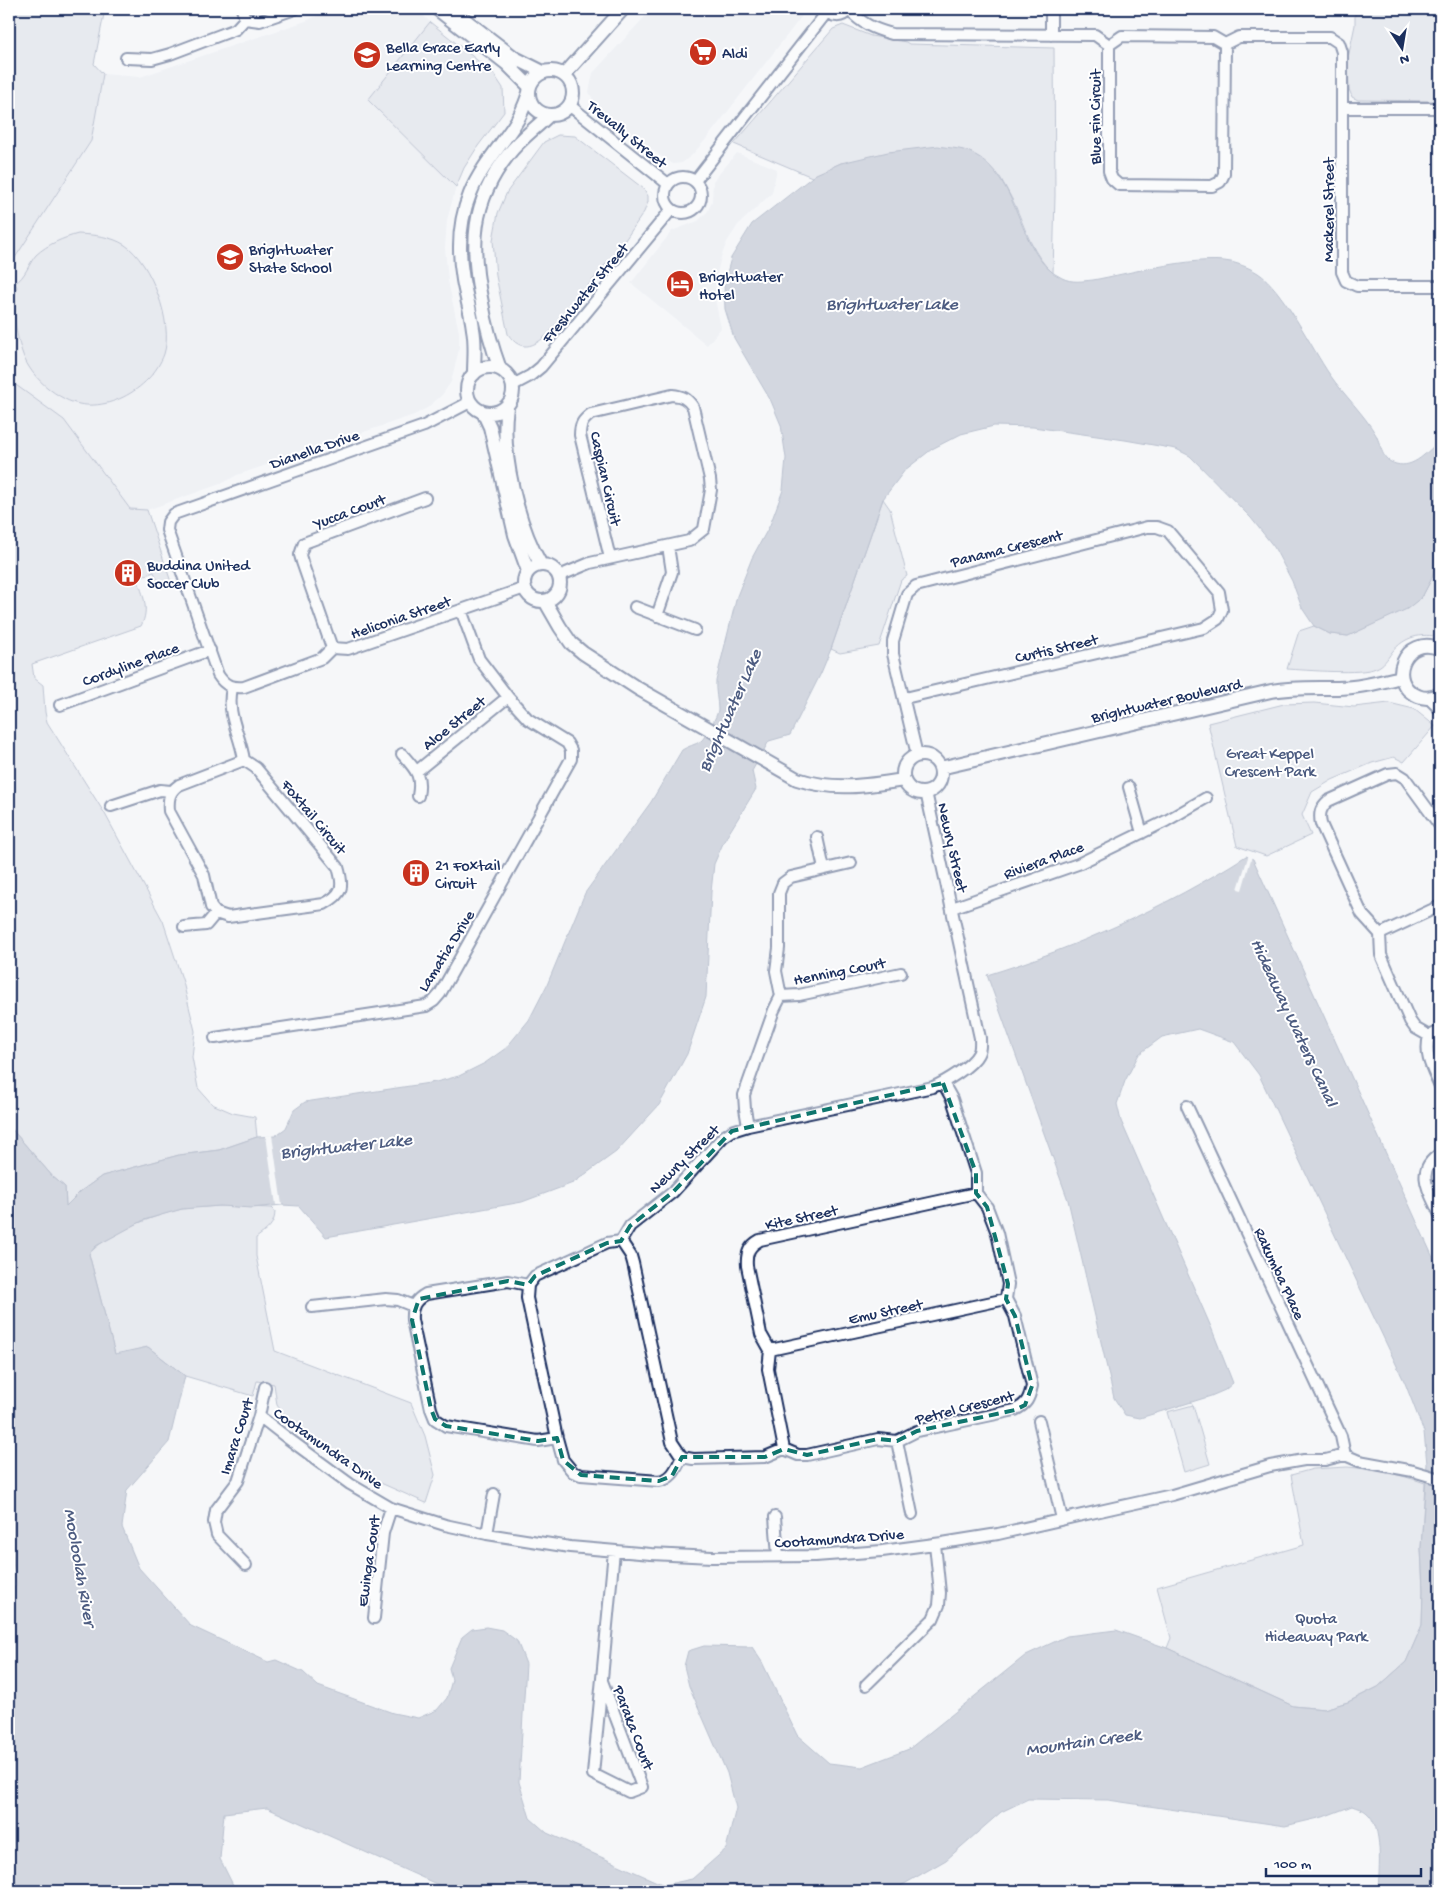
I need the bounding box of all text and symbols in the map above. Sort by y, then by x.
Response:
north arrow [1376,22,1426,72]
supermarket icon: Aldi [688,37,718,67]
school or university icon: Bella Grace Early Learning Centre [352,40,382,70]
place label: Bella Grace Early Learning Centre [385,40,500,77]
place label: Aldi [722,46,748,65]
text: N [1398,49,1410,68]
street label: Blue Fin Circuit [1088,68,1107,166]
street label: Trevally Street [581,97,671,175]
street label: Mackerel Street [1321,156,1340,262]
street label: Freshwater Street [539,239,635,349]
school or university icon: Brightwater State School [215,242,245,272]
place label: Brightwater State School [248,242,334,279]
hotel icon: Brightwater Hotel [665,269,695,299]
place label: Brightwater Hotel [698,269,784,306]
water label: Brightwater Lake [826,295,959,316]
street label: Dianella Drive [267,427,363,476]
street label: Caspian Circuit [584,430,624,529]
street label: Yucca Court [310,491,390,536]
street label: Panama Crescent [948,527,1066,574]
building icon: Buddina United Soccer Club [113,558,143,588]
place label: Buddina United Soccer Club [146,558,251,595]
street label: Heliconia Street [349,593,455,645]
street label: Curtis Street [1014,631,1101,669]
street label: Cordyline Place [80,640,183,693]
water label: Brightwater Lake [695,646,768,776]
street label: Brightwater Boulevard [1089,675,1245,729]
street label: Aloe Street [420,693,492,756]
park label: Great Keppel Crescent Park [1225,746,1317,783]
street label: Foxtail Circuit [275,776,350,861]
street label: Newry Street [931,801,970,896]
street label: Riviera Place [1002,839,1088,886]
building icon: 21 Foxtail Circuit [401,858,431,888]
place label: 21 Foxtail Circuit [435,858,500,895]
street label: Lamatia Drive [415,907,481,996]
water label: Hideaway Waters Canal [1245,936,1341,1111]
street label: Henning Court [792,955,889,992]
street label: Newry Street [646,1121,726,1199]
water label: Brightwater Lake [280,1130,414,1165]
street label: Kite Street [764,1202,841,1236]
street label: Rakumba Place [1248,1225,1308,1324]
street label: Emu Street [847,1296,926,1331]
street label: Petrel Crescent [912,1388,1018,1431]
street label: Imara Court [217,1395,260,1478]
street label: Cootamundra Drive [268,1405,386,1495]
water label: Mooloolah River [58,1507,100,1631]
street label: Ewinga Court [355,1513,386,1608]
street label: Cootamundra Drive [774,1526,905,1554]
park label: Quota Hideaway Park [1265,1611,1369,1648]
street label: Paraka Court [607,1682,657,1774]
water label: Mountain Creek [1025,1725,1144,1762]
scale bar [1266,1845,1422,1877]
text: 100 m [1273,1856,1312,1874]

